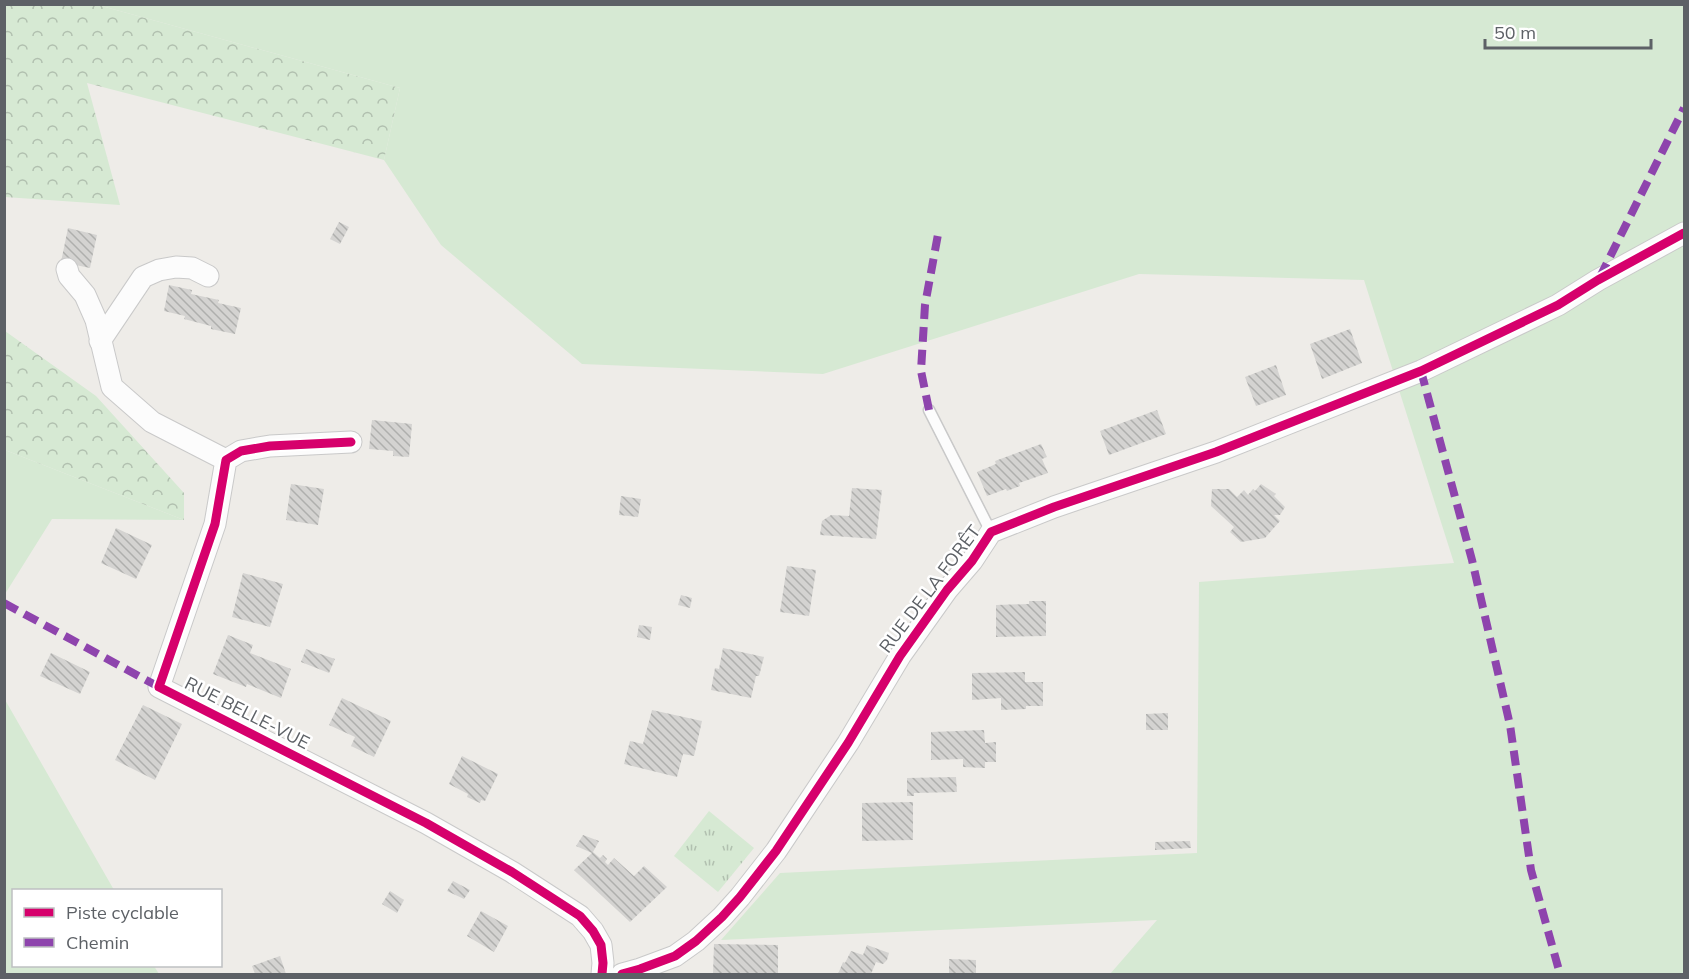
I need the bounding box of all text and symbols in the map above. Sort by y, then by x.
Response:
scale bar [1485,12,1652,50]
text: 50 m [1494,21,1536,44]
street label: RUE DE LA FORÊT [874,520,985,657]
street label: RUE BELLE-VUE [181,671,314,754]
legend [12,889,222,967]
text: Piste cyclable [66,901,179,924]
text: Chemin [66,931,129,954]

